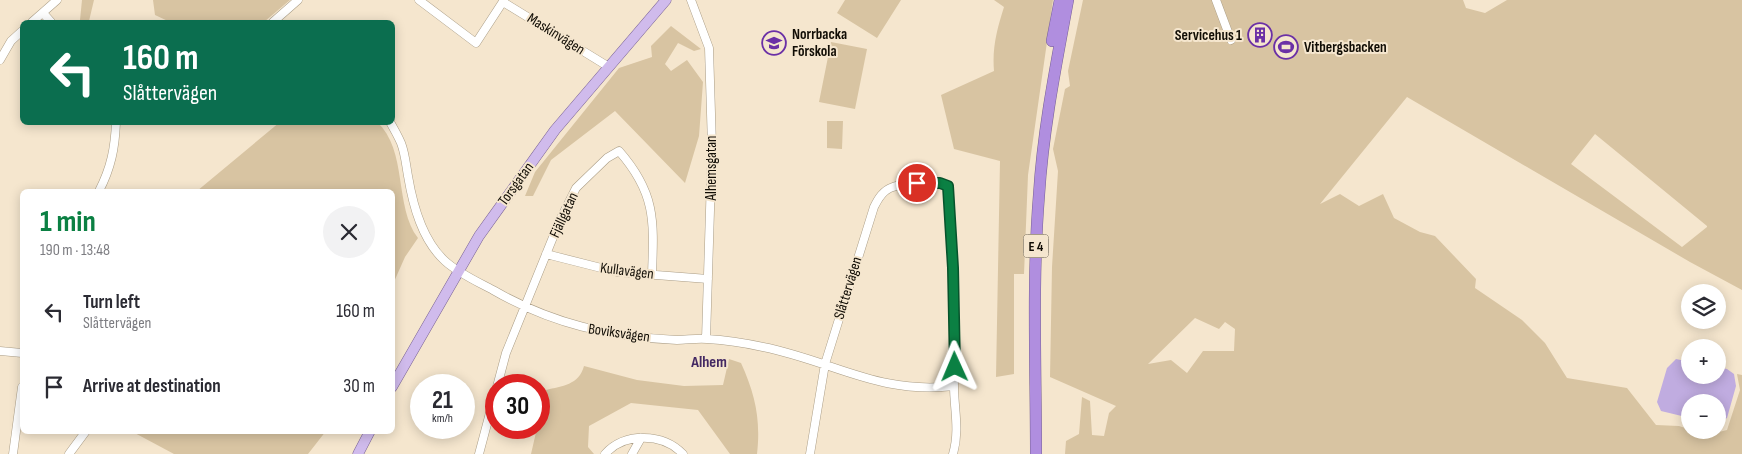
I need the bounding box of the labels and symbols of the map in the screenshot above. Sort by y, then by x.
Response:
street label: Maskinvägen [524,9,588,59]
building icon: Servicehus 1 [1247,22,1273,48]
place label: Norrbacka Förskola [792,25,847,61]
place label: Servicehus 1 [1175,26,1242,45]
school or university icon: Norrbacka Förskola [761,30,787,56]
sports icon: Vitbergsbacken [1273,34,1299,60]
place label: Vitbergsbacken [1304,38,1387,57]
street label: Alhemsgatan [702,135,721,202]
street label: Torsgatan [494,159,538,209]
pin [896,162,938,204]
street label: Fjällgatan [545,189,583,241]
road number: E 4 [1024,235,1048,258]
street label: Slåttervägen [830,255,866,321]
street label: Kullavägen [599,258,655,284]
street label: Boviksvägen [587,319,651,347]
position arrow [928,340,980,392]
district label: Alhem [690,353,727,372]
speed limit sign: 30 [485,374,550,439]

